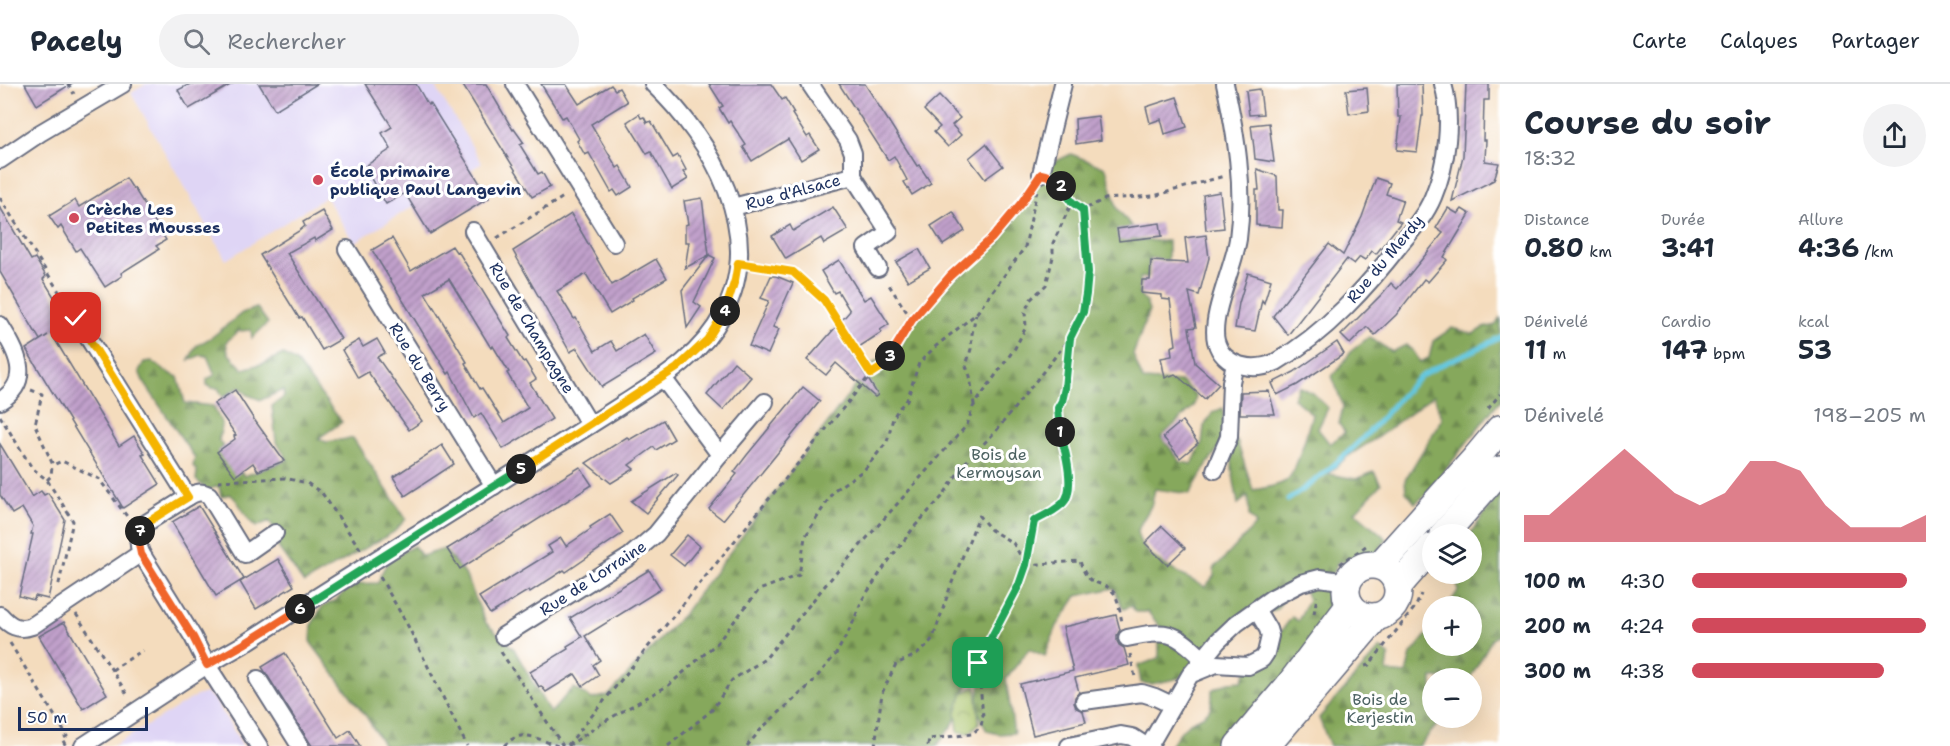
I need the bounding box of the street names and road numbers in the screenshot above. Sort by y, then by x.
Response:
street label: Rue d'Alsace [743,169,843,215]
street label: Rue du Merdy [1342,211,1428,307]
street label: Rue de Champagne [485,259,579,397]
street label: Rue du Berry [385,319,455,415]
street label: Rue de Lorraine [536,536,650,620]

